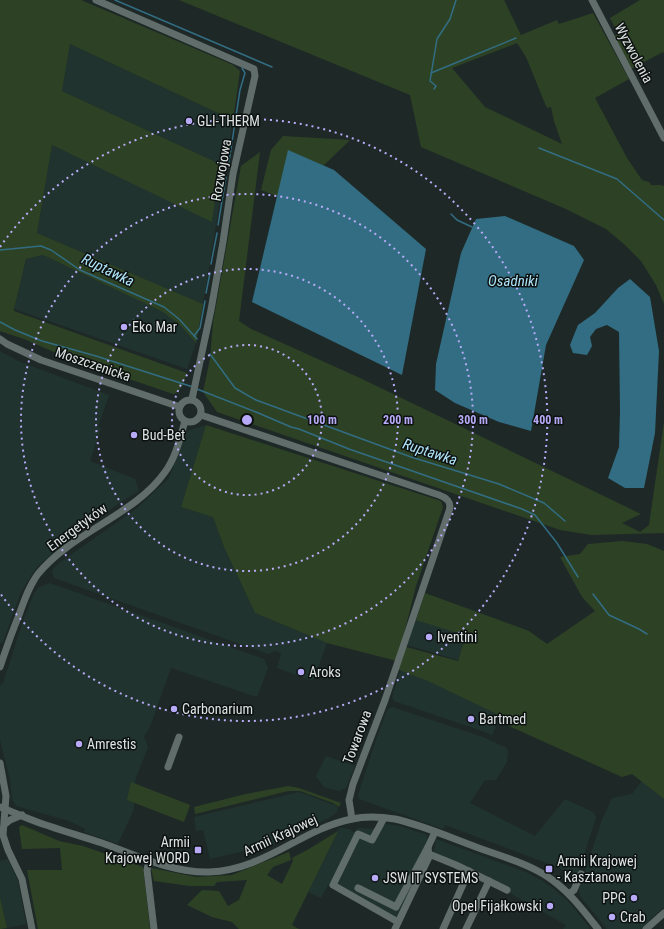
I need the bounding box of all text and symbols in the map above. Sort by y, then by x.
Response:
street label: Wyzwolenia [612,20,656,86]
place label: GLI-THERM [197,113,260,129]
marker: GLI-THERM [184,116,194,126]
street label: Rozwojowa [208,138,234,202]
water label: Ruptawka [79,250,137,290]
water label: Osadniki [488,272,539,290]
place label: Eko Mar [132,319,177,335]
marker: Eko Mar [119,322,129,332]
street label: Moszczenicka [53,344,133,384]
centre of rings [240,413,254,427]
text: 100 m [307,413,337,427]
text: 200 m [383,413,413,427]
text: 300 m [458,413,488,427]
text: 400 m [533,413,563,427]
place label: Bud-Bet [142,427,185,443]
marker: Bud-Bet [129,430,139,440]
water label: Ruptawka [400,435,460,469]
street label: Energetyków [44,500,110,554]
place label: Iventini [437,629,477,645]
marker: Iventini [424,632,434,642]
place label: Aroks [309,664,341,680]
marker: Aroks [296,667,306,677]
place label: Carbonarium [182,701,253,717]
marker: Carbonarium [169,704,179,714]
street label: Towarowa [339,708,375,766]
place label: Bartmed [479,711,526,727]
marker: Bartmed [466,714,476,724]
place label: Amrestis [87,736,136,752]
marker: Amrestis [74,739,84,749]
street label: Armii Krajowej [240,811,320,859]
place label: Armii Krajowej WORD [105,834,190,866]
marker: Armii Krajowej WORD [193,845,203,855]
place label: Armii Krajowej - Kasztanowa [557,853,637,885]
marker: Armii Krajowej - Kasztanowa [544,864,554,874]
place label: JSW IT SYSTEMS [383,870,478,886]
marker: JSW IT SYSTEMS [370,873,380,883]
place label: PPG [602,890,626,906]
marker: PPG [629,893,639,903]
place label: Opel Fijałkowski [452,898,542,914]
marker: Opel Fijałkowski [545,901,555,911]
place label: Crab [620,909,646,925]
marker: Crab [607,912,617,922]

